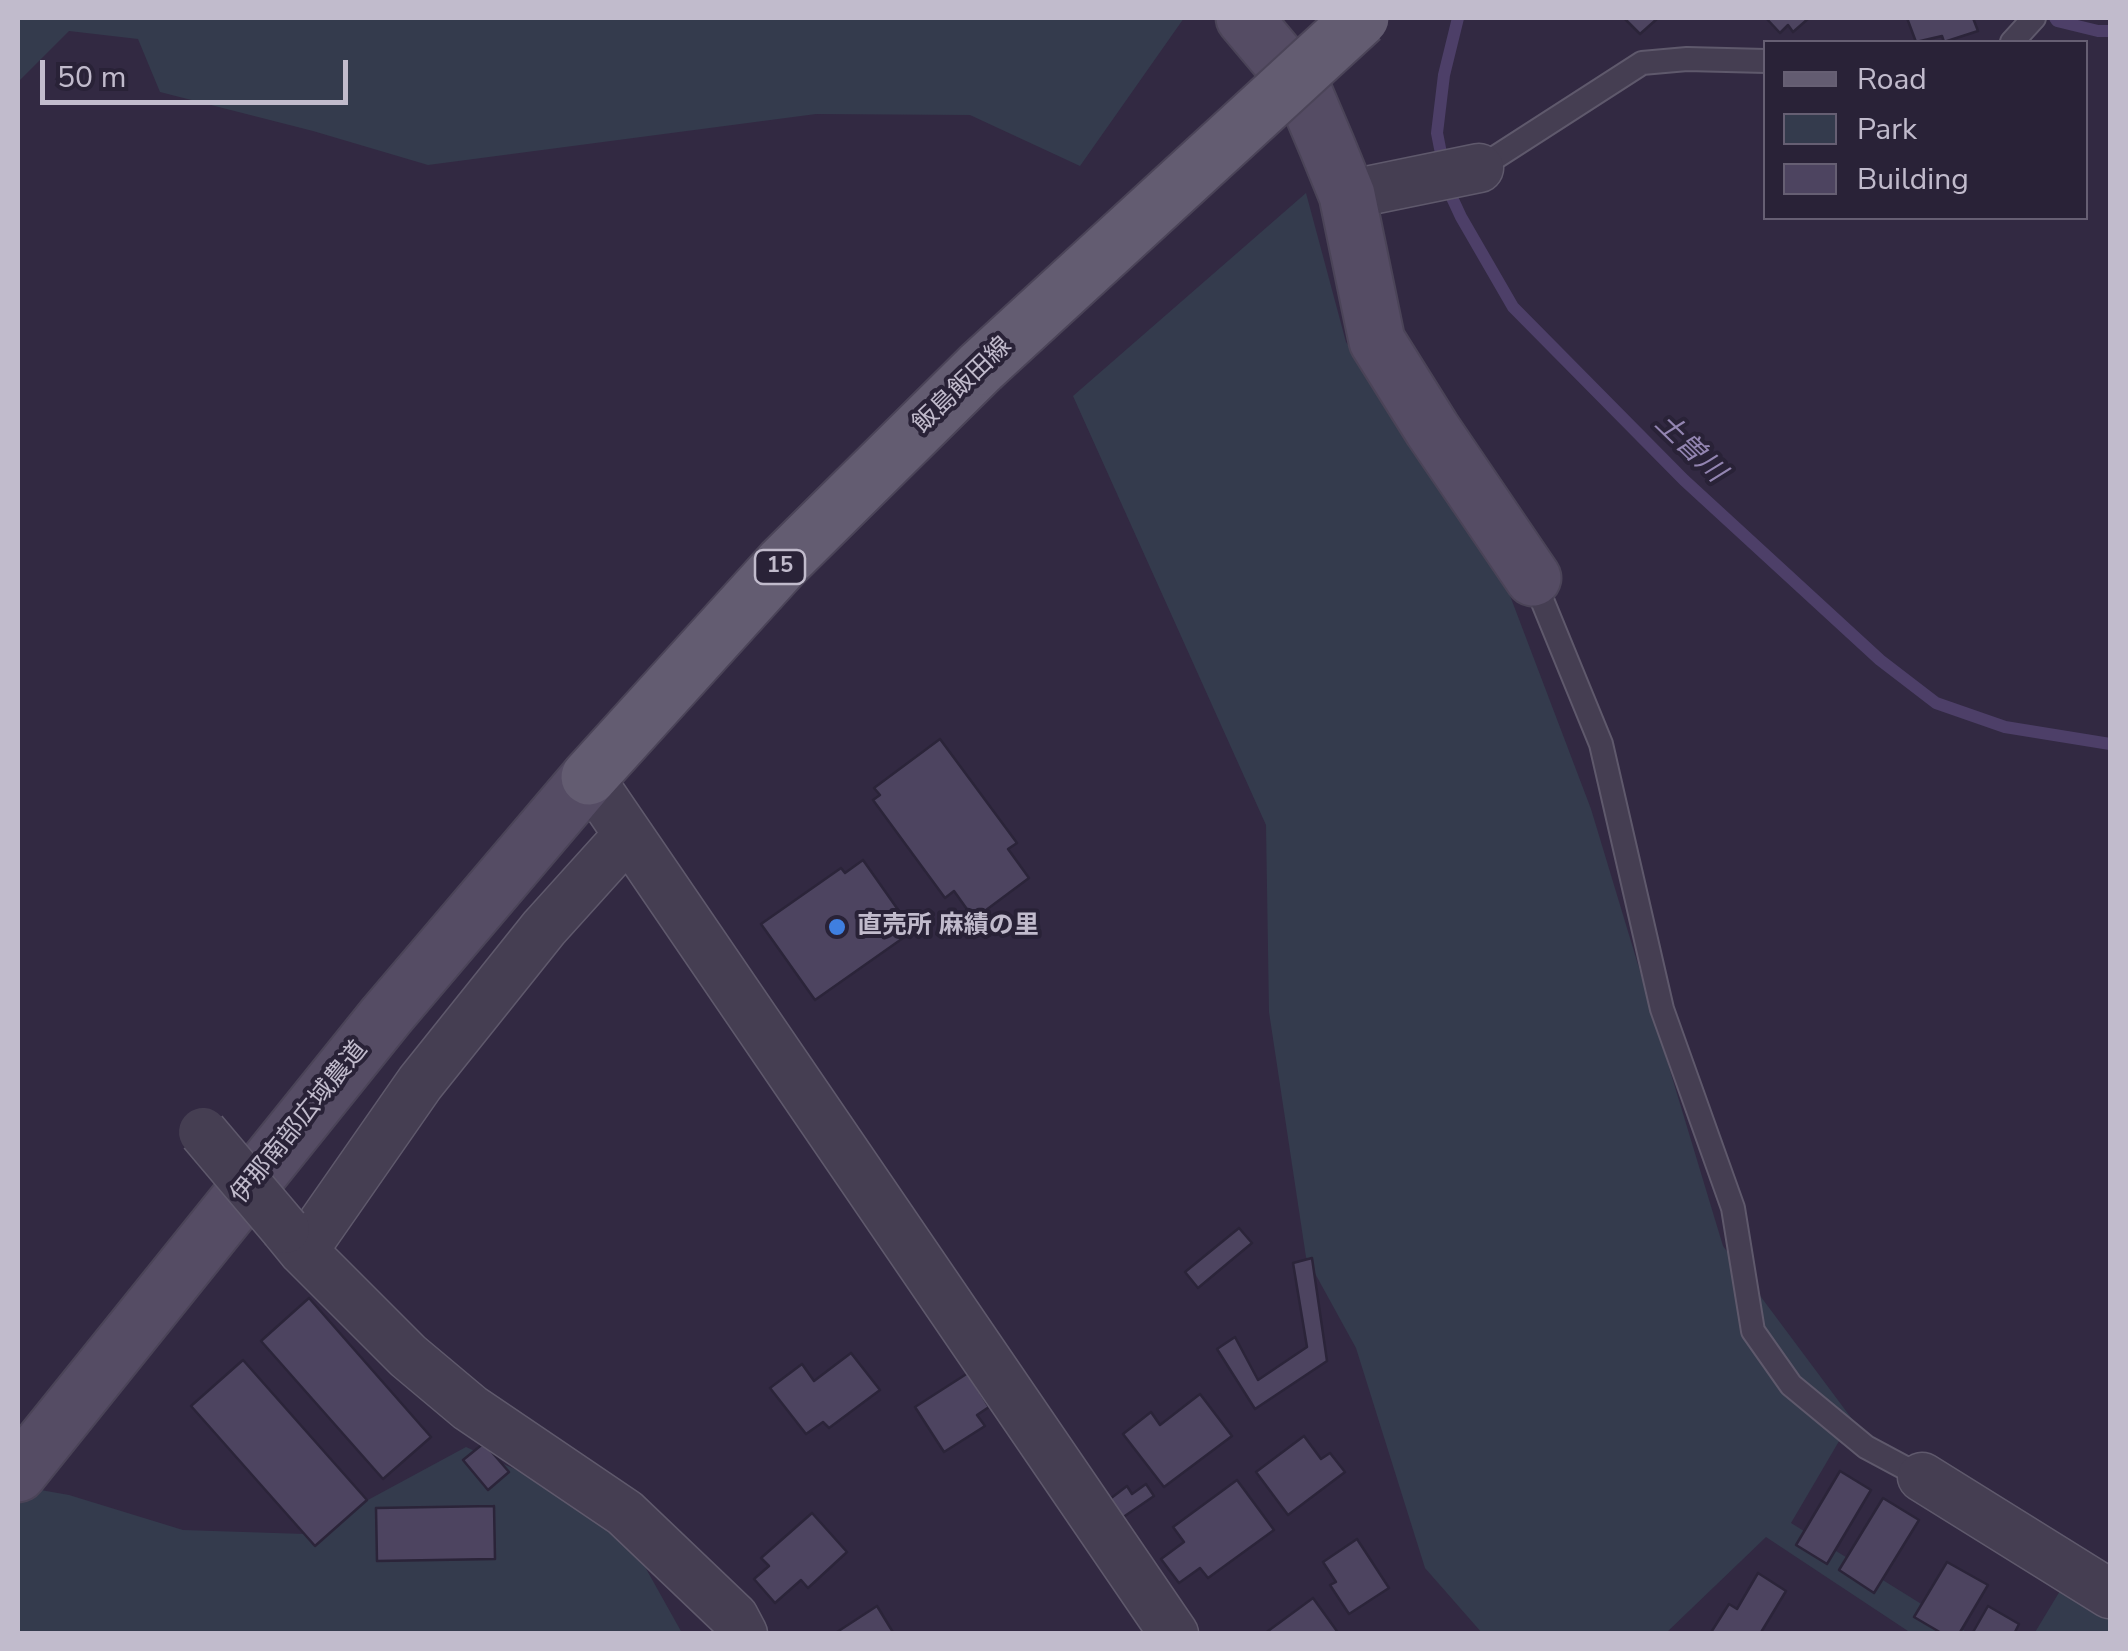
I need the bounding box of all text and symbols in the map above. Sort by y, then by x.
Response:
scale bar [45,40,352,102]
legend [1763,40,2088,220]
text: 50 m [57,57,126,98]
text: Road [1857,59,1927,100]
text: Park [1857,109,1917,150]
text: Building [1857,159,1969,200]
street label: 飯島飯田線 [908,332,1018,440]
water label: 土曽川 [1647,408,1731,490]
road number: 15 [755,550,805,584]
place label: 直売所 麻績の里 [857,912,1039,942]
marker: 直売所 麻績の里 [826,916,848,938]
street label: 伊那南部広域農道 [225,1036,375,1210]

